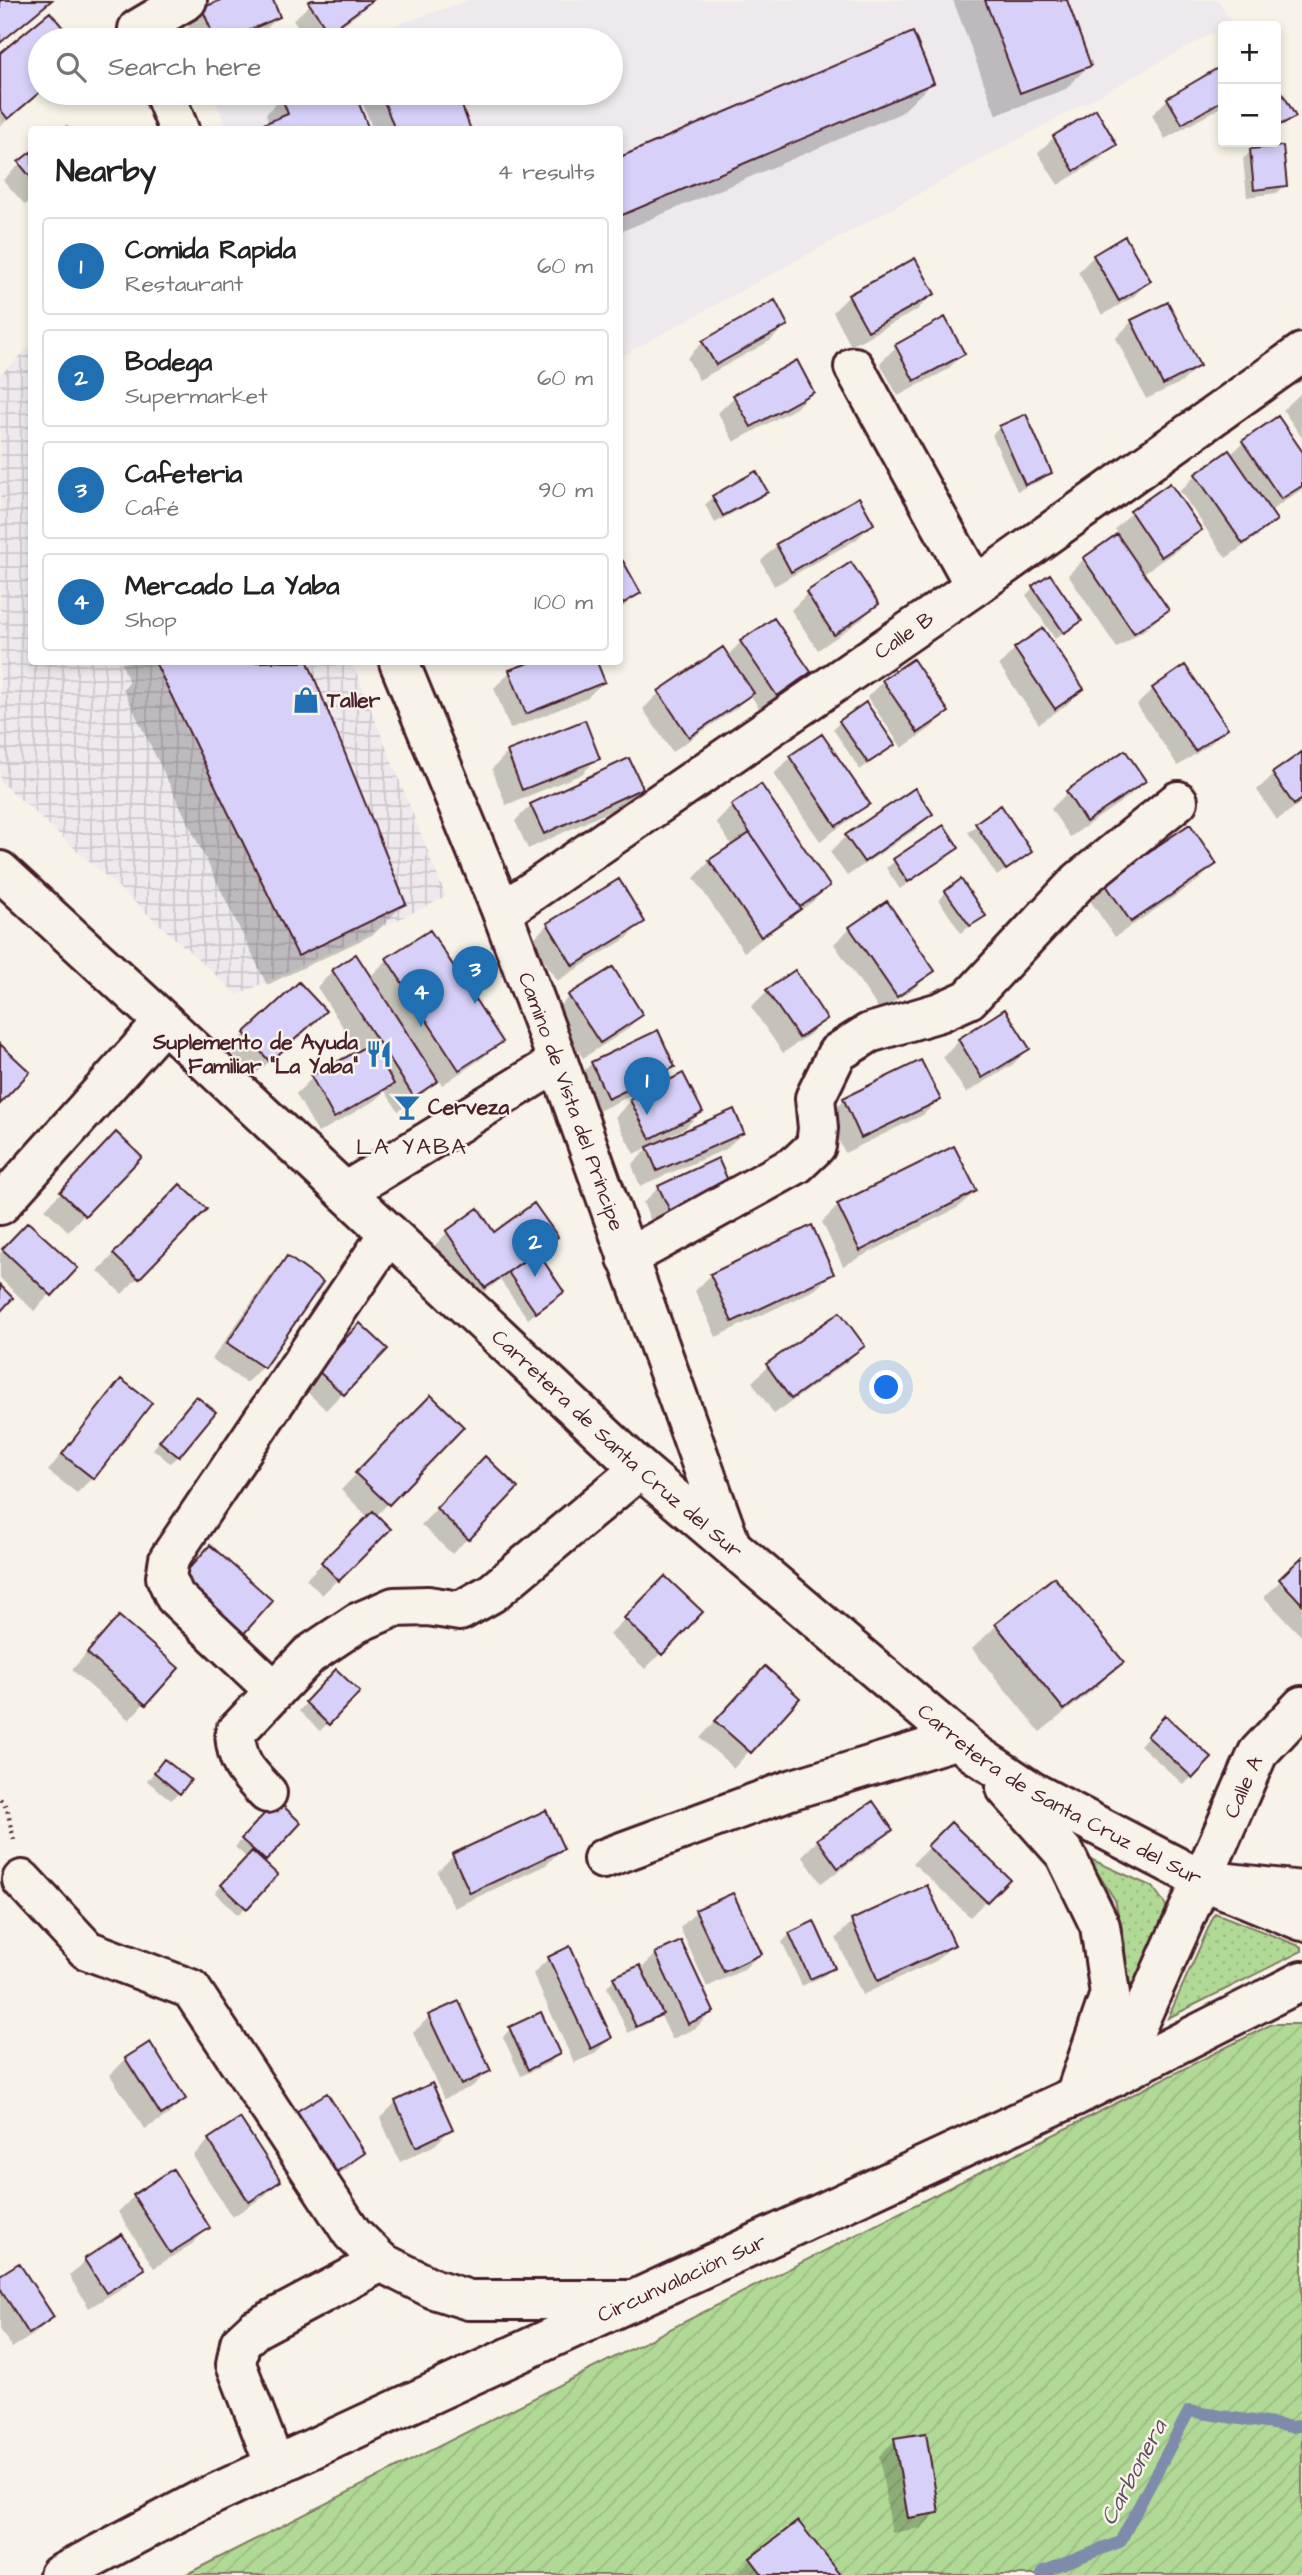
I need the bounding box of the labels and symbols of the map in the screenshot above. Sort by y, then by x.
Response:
street label: Calle B [868,605,940,666]
shop icon: Taller [291,685,321,715]
place label: Taller [326,686,381,715]
pin: 3 [452,946,498,1004]
street label: Camino de Vista del Príncipe [511,968,631,1235]
pin: 4 [398,969,444,1027]
place label: Suplemento de Ayuda Familiar "La Yaba" [152,1028,358,1081]
restaurant icon: Suplemento de Ayuda Familiar "La Yaba" [364,1039,394,1069]
pin: 1 [624,1057,670,1115]
bar icon: Cerveza [392,1092,422,1122]
place label: Cerveza [428,1093,509,1122]
district label: LA YABA [356,1131,468,1163]
pin: 2 [512,1219,558,1277]
street label: Carretera de Santa Cruz del Sur [485,1323,749,1565]
your location [869,1370,903,1404]
street label: Carretera de Santa Cruz del Sur [911,1697,1207,1893]
street label: Calle A [1217,1751,1270,1823]
street label: Circunvalación Sur [593,2227,771,2330]
water label: Carbonera [1093,2413,1176,2531]

